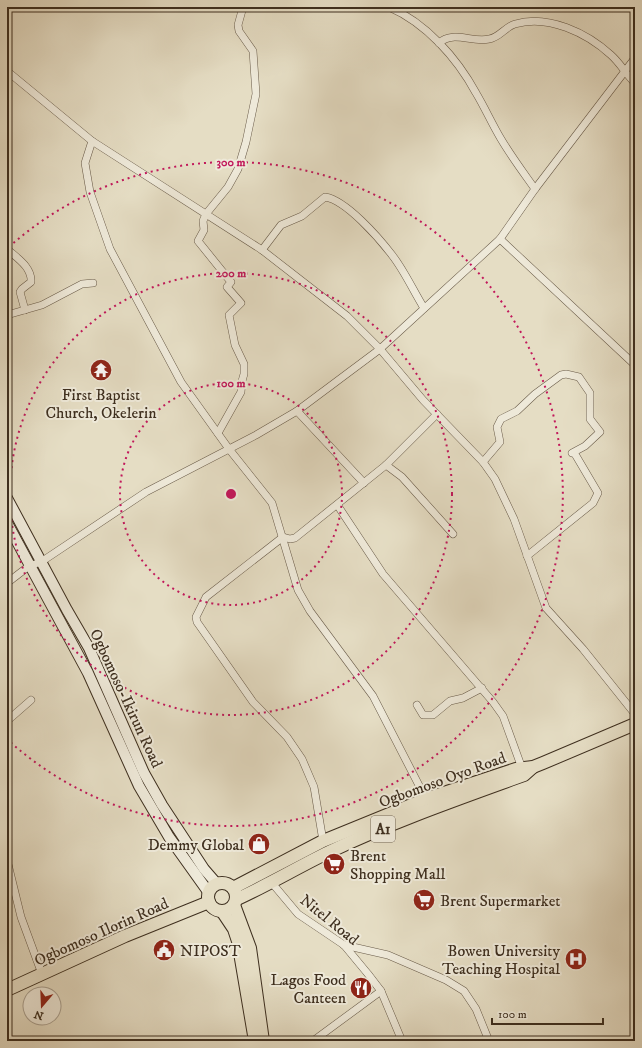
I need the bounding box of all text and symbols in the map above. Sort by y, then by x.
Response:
text: 300 m [217,155,245,170]
text: 200 m [216,266,246,281]
temple icon: First Baptist Church, Okelerin [88,357,114,383]
text: 100 m [217,376,245,391]
place label: First Baptist Church, Okelerin [45,385,157,423]
centre of rings [224,487,238,501]
street label: Ogbomoso-Ikirun Road [85,626,167,771]
street label: Ogbomoso Oyo Road [376,748,509,812]
road number: A1 [371,816,395,842]
shop icon: Demmy Global [246,831,272,857]
place label: Demmy Global [148,835,244,855]
place label: Brent Shopping Mall [350,846,446,884]
supermarket icon: Brent Shopping Mall [321,851,347,877]
supermarket icon: Brent Supermarket [411,887,437,913]
street label: Nitel Road [296,890,363,950]
place label: Brent Supermarket [440,891,560,911]
street label: Ogbomoso Ilorin Road [31,893,172,970]
public building icon: NIPOST [151,937,177,963]
place label: NIPOST [180,941,241,961]
place label: Bowen University Teaching Hospital [442,941,560,979]
hospital icon: Bowen University Teaching Hospital [563,946,589,972]
place label: Lagos Food Canteen [271,970,347,1008]
restaurant icon: Lagos Food Canteen [348,975,374,1001]
north arrow [22,986,62,1026]
scale bar [492,1000,603,1026]
text: N [33,1006,46,1023]
text: 100 m [498,1007,527,1022]

